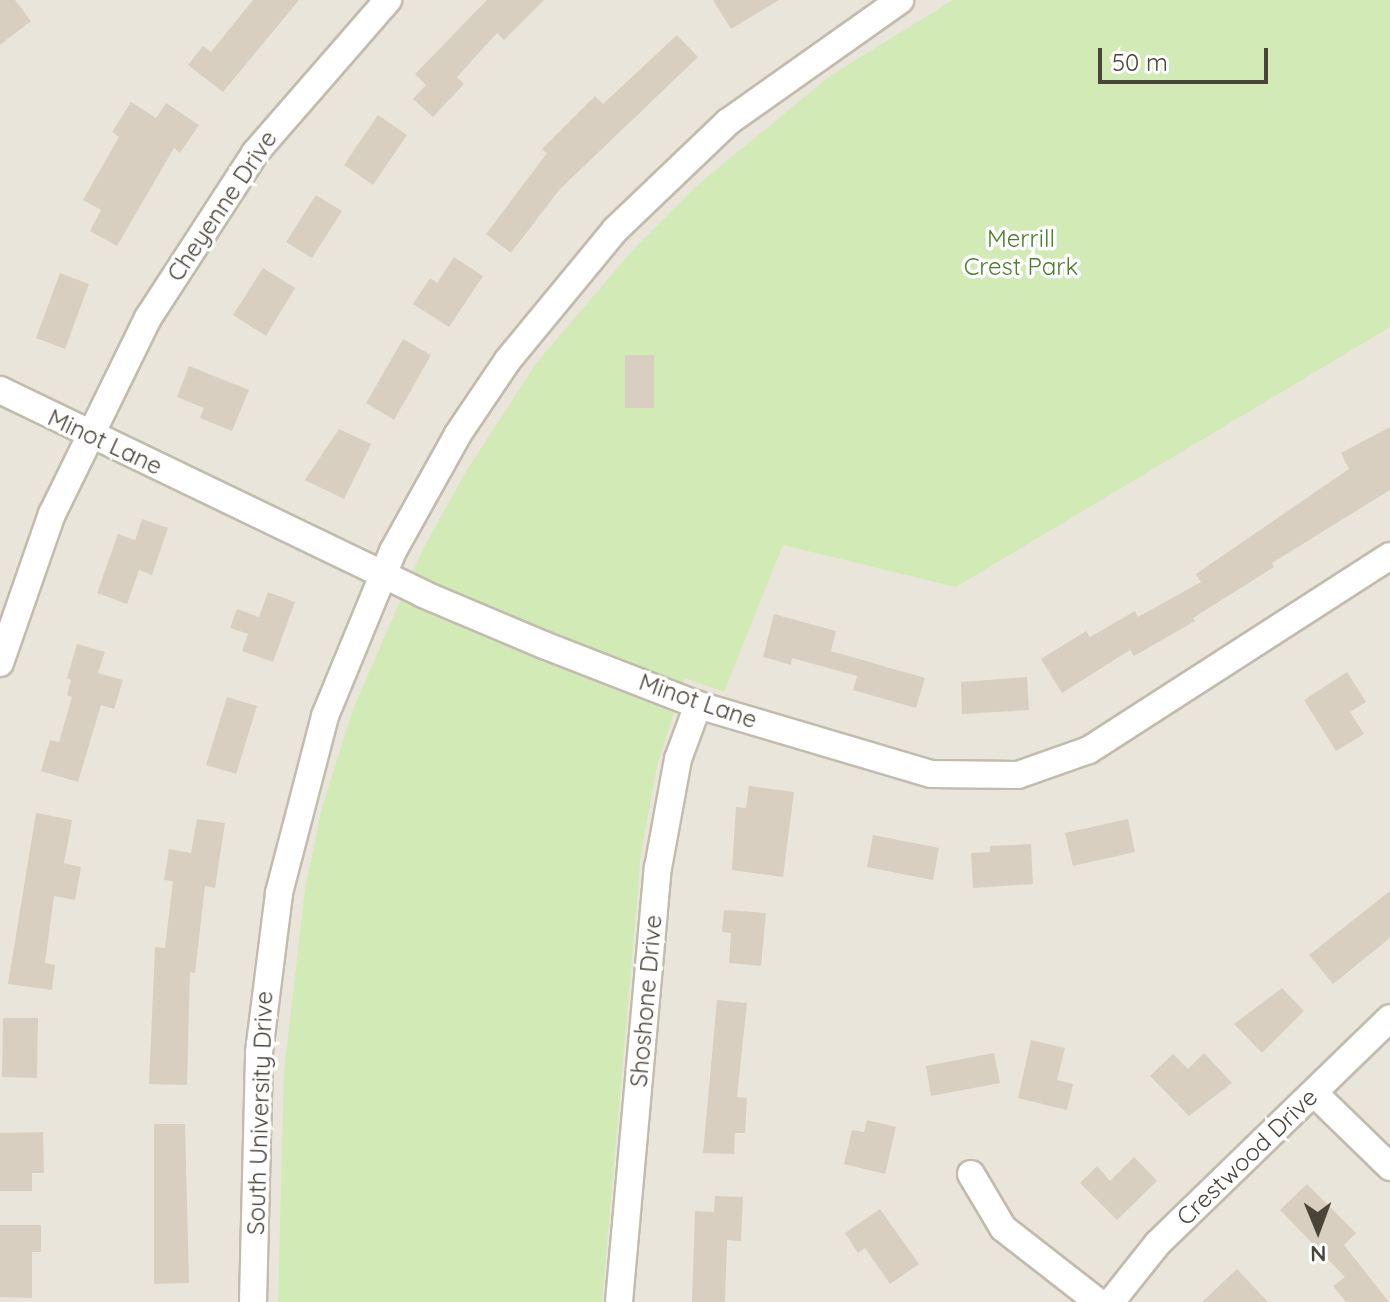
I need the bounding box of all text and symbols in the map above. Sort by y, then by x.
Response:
scale bar [1102,32,1272,82]
text: 50 m [1112,47,1168,77]
street label: Cheyenne Drive [161,125,283,287]
park label: Merrill Crest Park [964,225,1078,281]
street label: Minot Lane [43,403,167,481]
street label: Minot Lane [635,667,761,735]
street label: Shoshone Drive [624,914,668,1088]
street label: South University Drive [241,991,279,1235]
street label: Crestwood Drive [1171,1083,1323,1231]
north arrow [1278,1190,1358,1270]
text: N [1310,1240,1327,1268]

